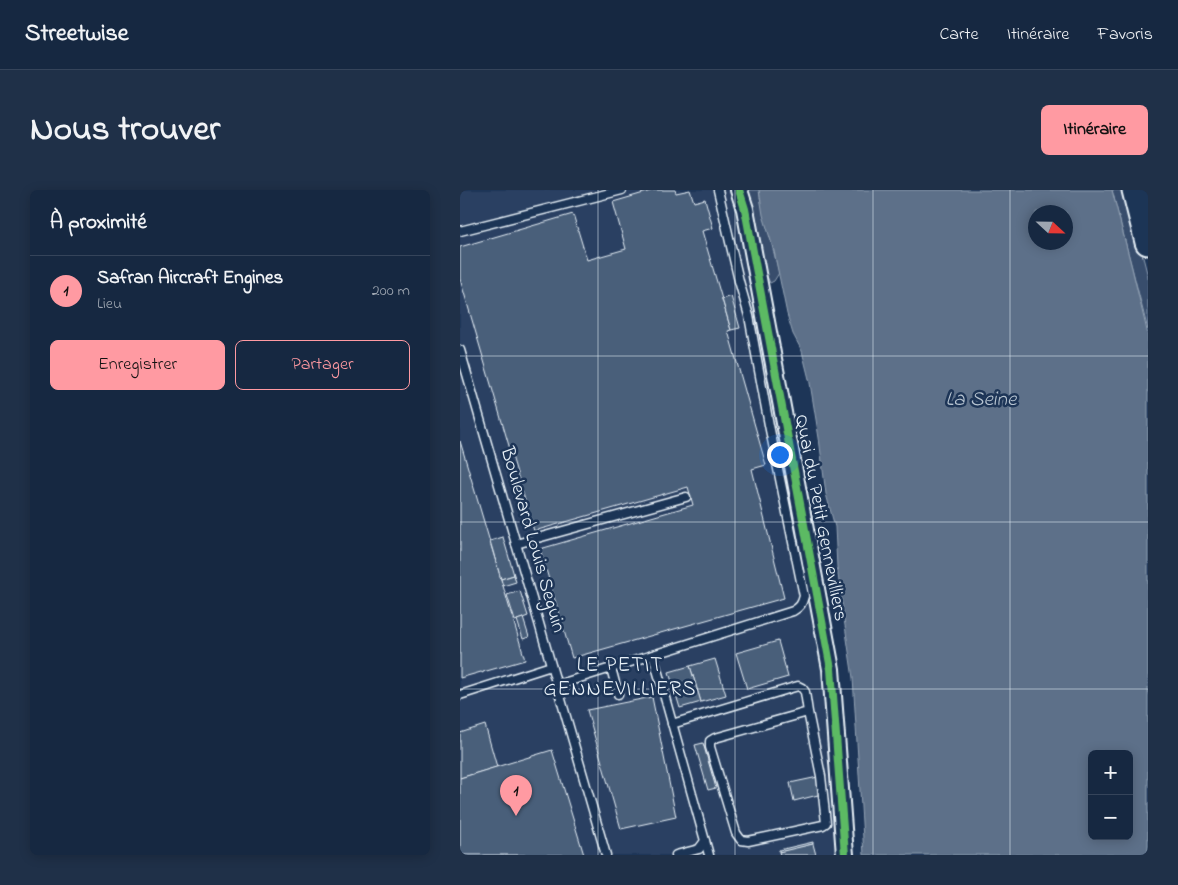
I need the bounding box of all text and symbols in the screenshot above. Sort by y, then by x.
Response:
text: Streetwise [25,17,129,52]
text: Carte [939,22,979,48]
text: Itinéraire [1007,22,1069,48]
text: Favoris [1097,22,1153,48]
text: Nous trouver [30,105,220,156]
button: Itinéraire [1041,105,1148,155]
north arrow [1028,205,1073,250]
text: À proximité [50,208,147,238]
text: Safran Aircraft Engines [97,265,283,292]
text: 1 [63,279,69,303]
text: 200 m [372,279,410,303]
text: Lieu [97,292,122,316]
button: Enregistrer [50,340,225,390]
button: Partager [235,340,410,390]
water label: La Seine [946,385,1018,415]
street label: Quai du Petit Gennevilliers [786,412,854,624]
your location [767,442,793,468]
street label: Boulevard Louis Seguin [490,443,572,637]
district label: LE PETIT GENNEVILLIERS [543,651,697,705]
map controls [1088,750,1133,840]
button: + [1088,750,1133,795]
pin: 1 [500,775,532,816]
button: − [1088,795,1133,840]

